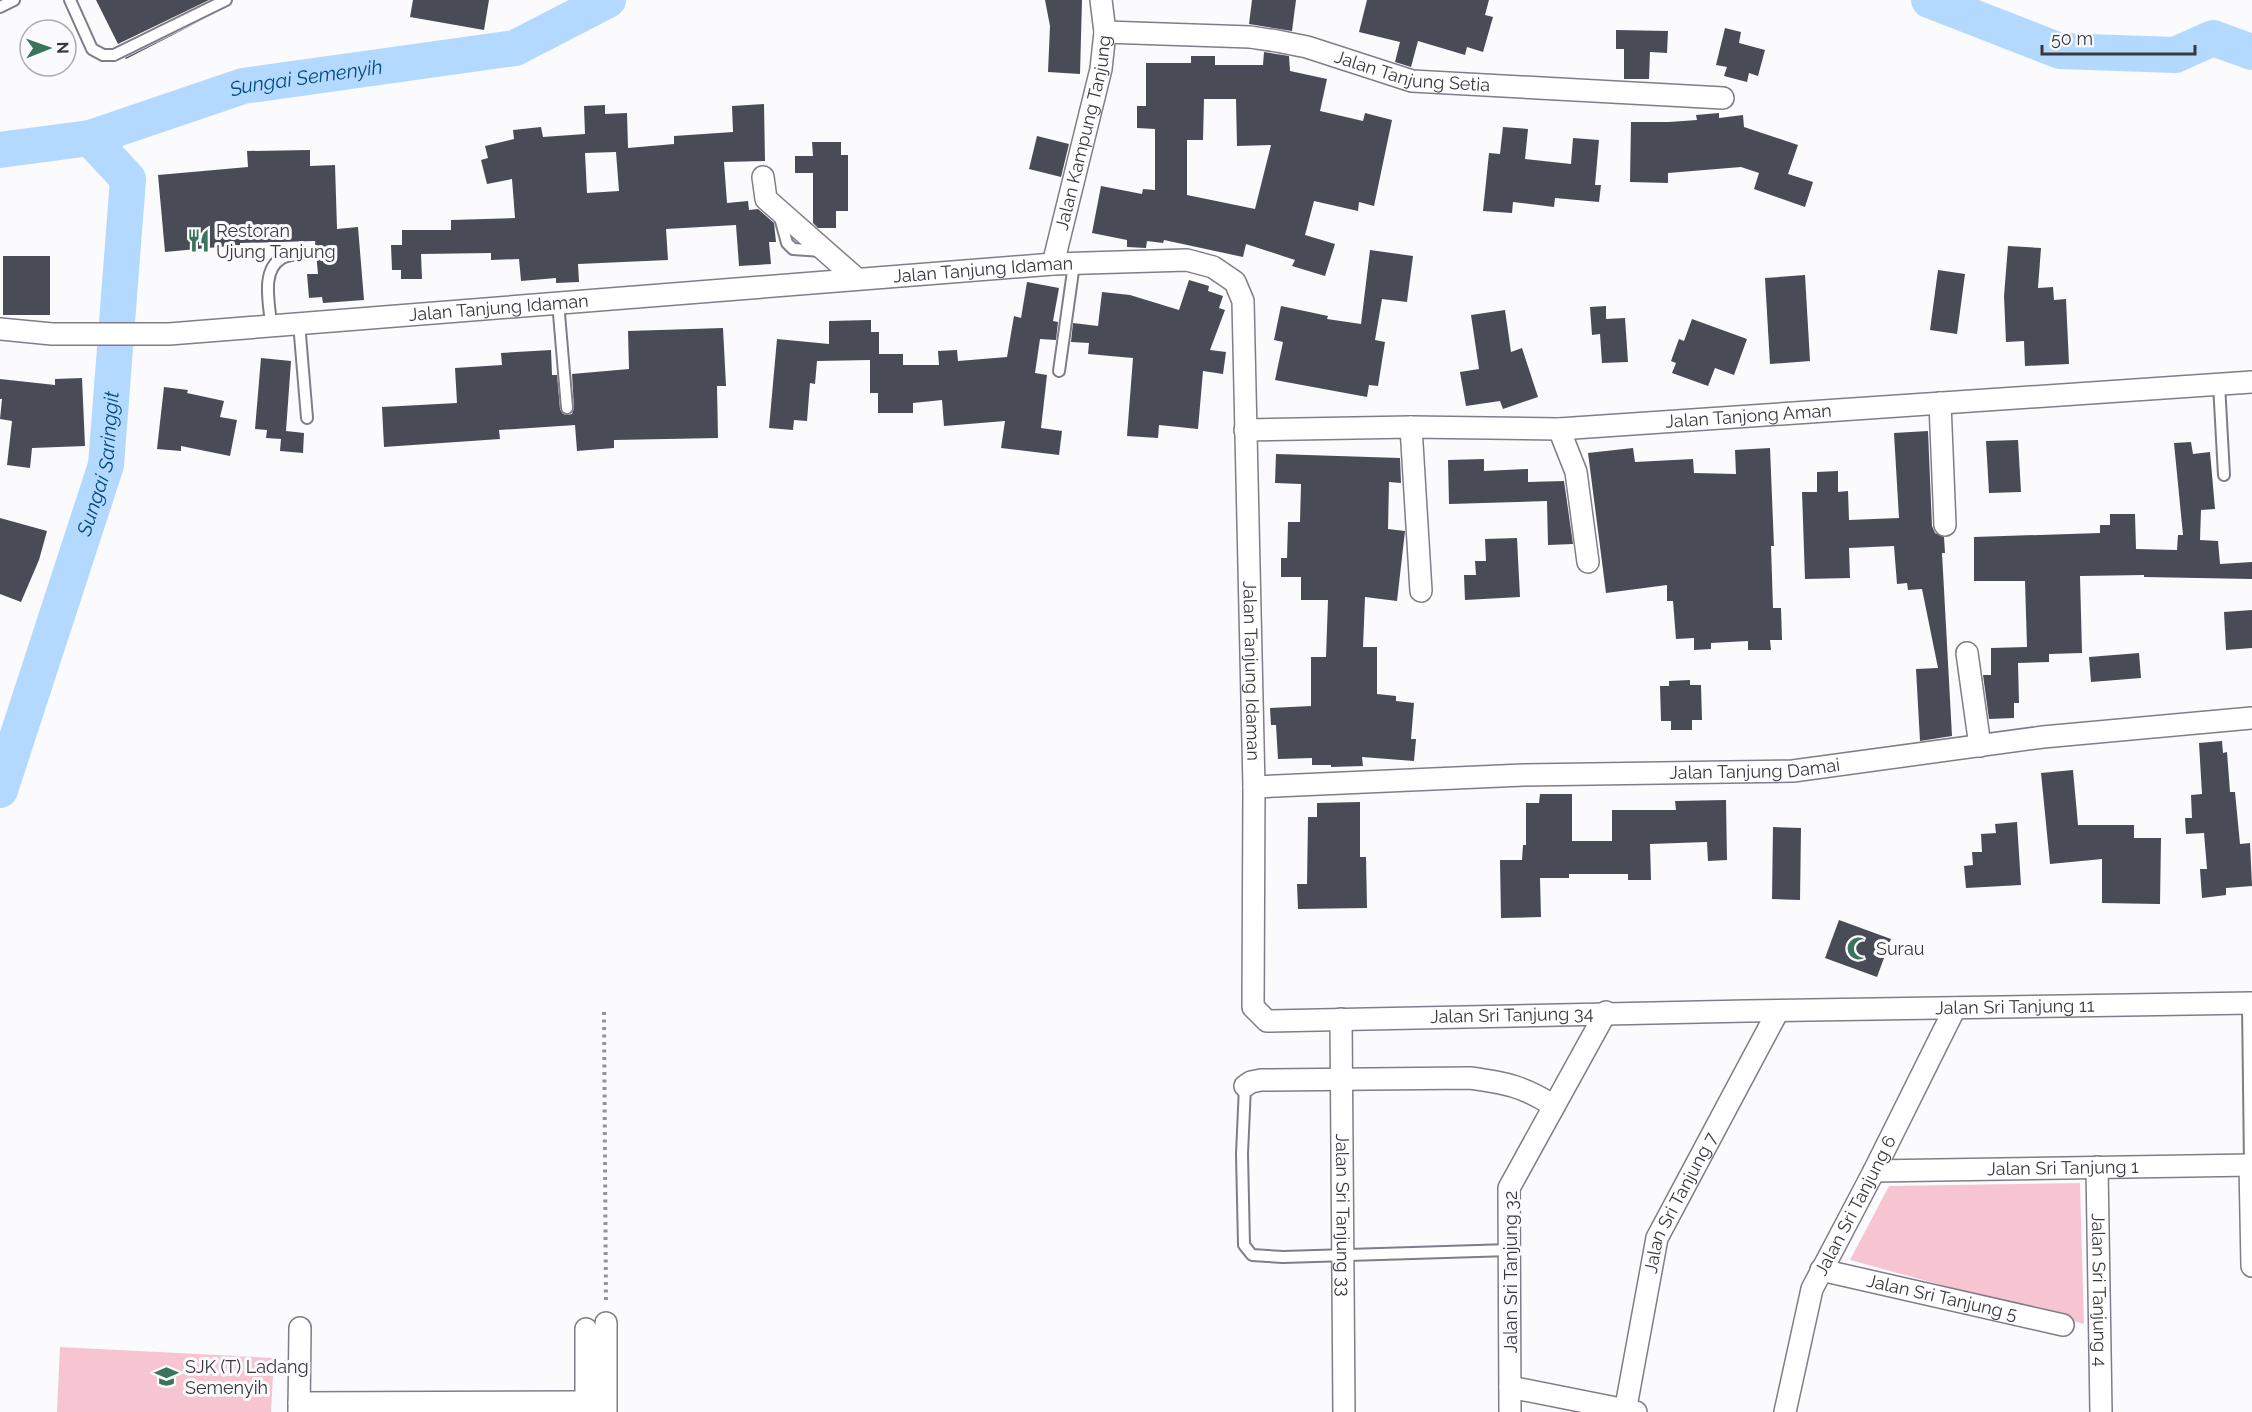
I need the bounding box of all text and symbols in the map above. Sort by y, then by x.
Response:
north arrow [18,18,78,78]
scale bar [2042,18,2195,56]
text: 50 m [2051,28,2093,49]
street label: Jalan Kampung Tanjung [1051,34,1115,232]
text: N [53,41,72,54]
street label: Jalan Tanjung Setia [1332,46,1491,95]
water label: Sungai Semenyih [225,55,384,102]
place label: Restoran Ujung Tanjung [216,220,336,262]
restaurant icon: Restoran Ujung Tanjung [185,228,211,254]
street label: Jalan Tanjung Idaman [893,252,1073,287]
street label: Jalan Tanjung Idaman [408,290,589,325]
water label: Sungai Saringgit [71,390,124,540]
street label: Jalan Tanjong Aman [1665,400,1832,432]
street label: Jalan Tanjung Idaman [1239,580,1264,761]
street label: Jalan Tanjung Damai [1669,754,1841,783]
mosque icon: Surau [1845,936,1871,962]
place label: Surau [1876,938,1924,959]
street label: Jalan Sri Tanjung 11 [1935,995,2095,1018]
street label: Jalan Sri Tanjung 34 [1430,1003,1594,1027]
street label: Jalan Sri Tanjung 7 [1640,1129,1721,1275]
street label: Jalan Sri Tanjung 6 [1810,1132,1900,1279]
street label: Jalan Sri Tanjung 33 [1332,1133,1354,1297]
street label: Jalan Sri Tanjung 1 [1987,1156,2139,1179]
street label: Jalan Sri Tanjung 32 [1500,1191,1521,1353]
street label: Jalan Sri Tanjung 4 [2088,1213,2111,1367]
street label: Jalan Sri Tanjung 5 [1865,1270,2019,1324]
place label: SJK (T) Ladang Semenyih [185,1356,309,1398]
school or university icon: SJK (T) Ladang Semenyih [154,1364,180,1390]

